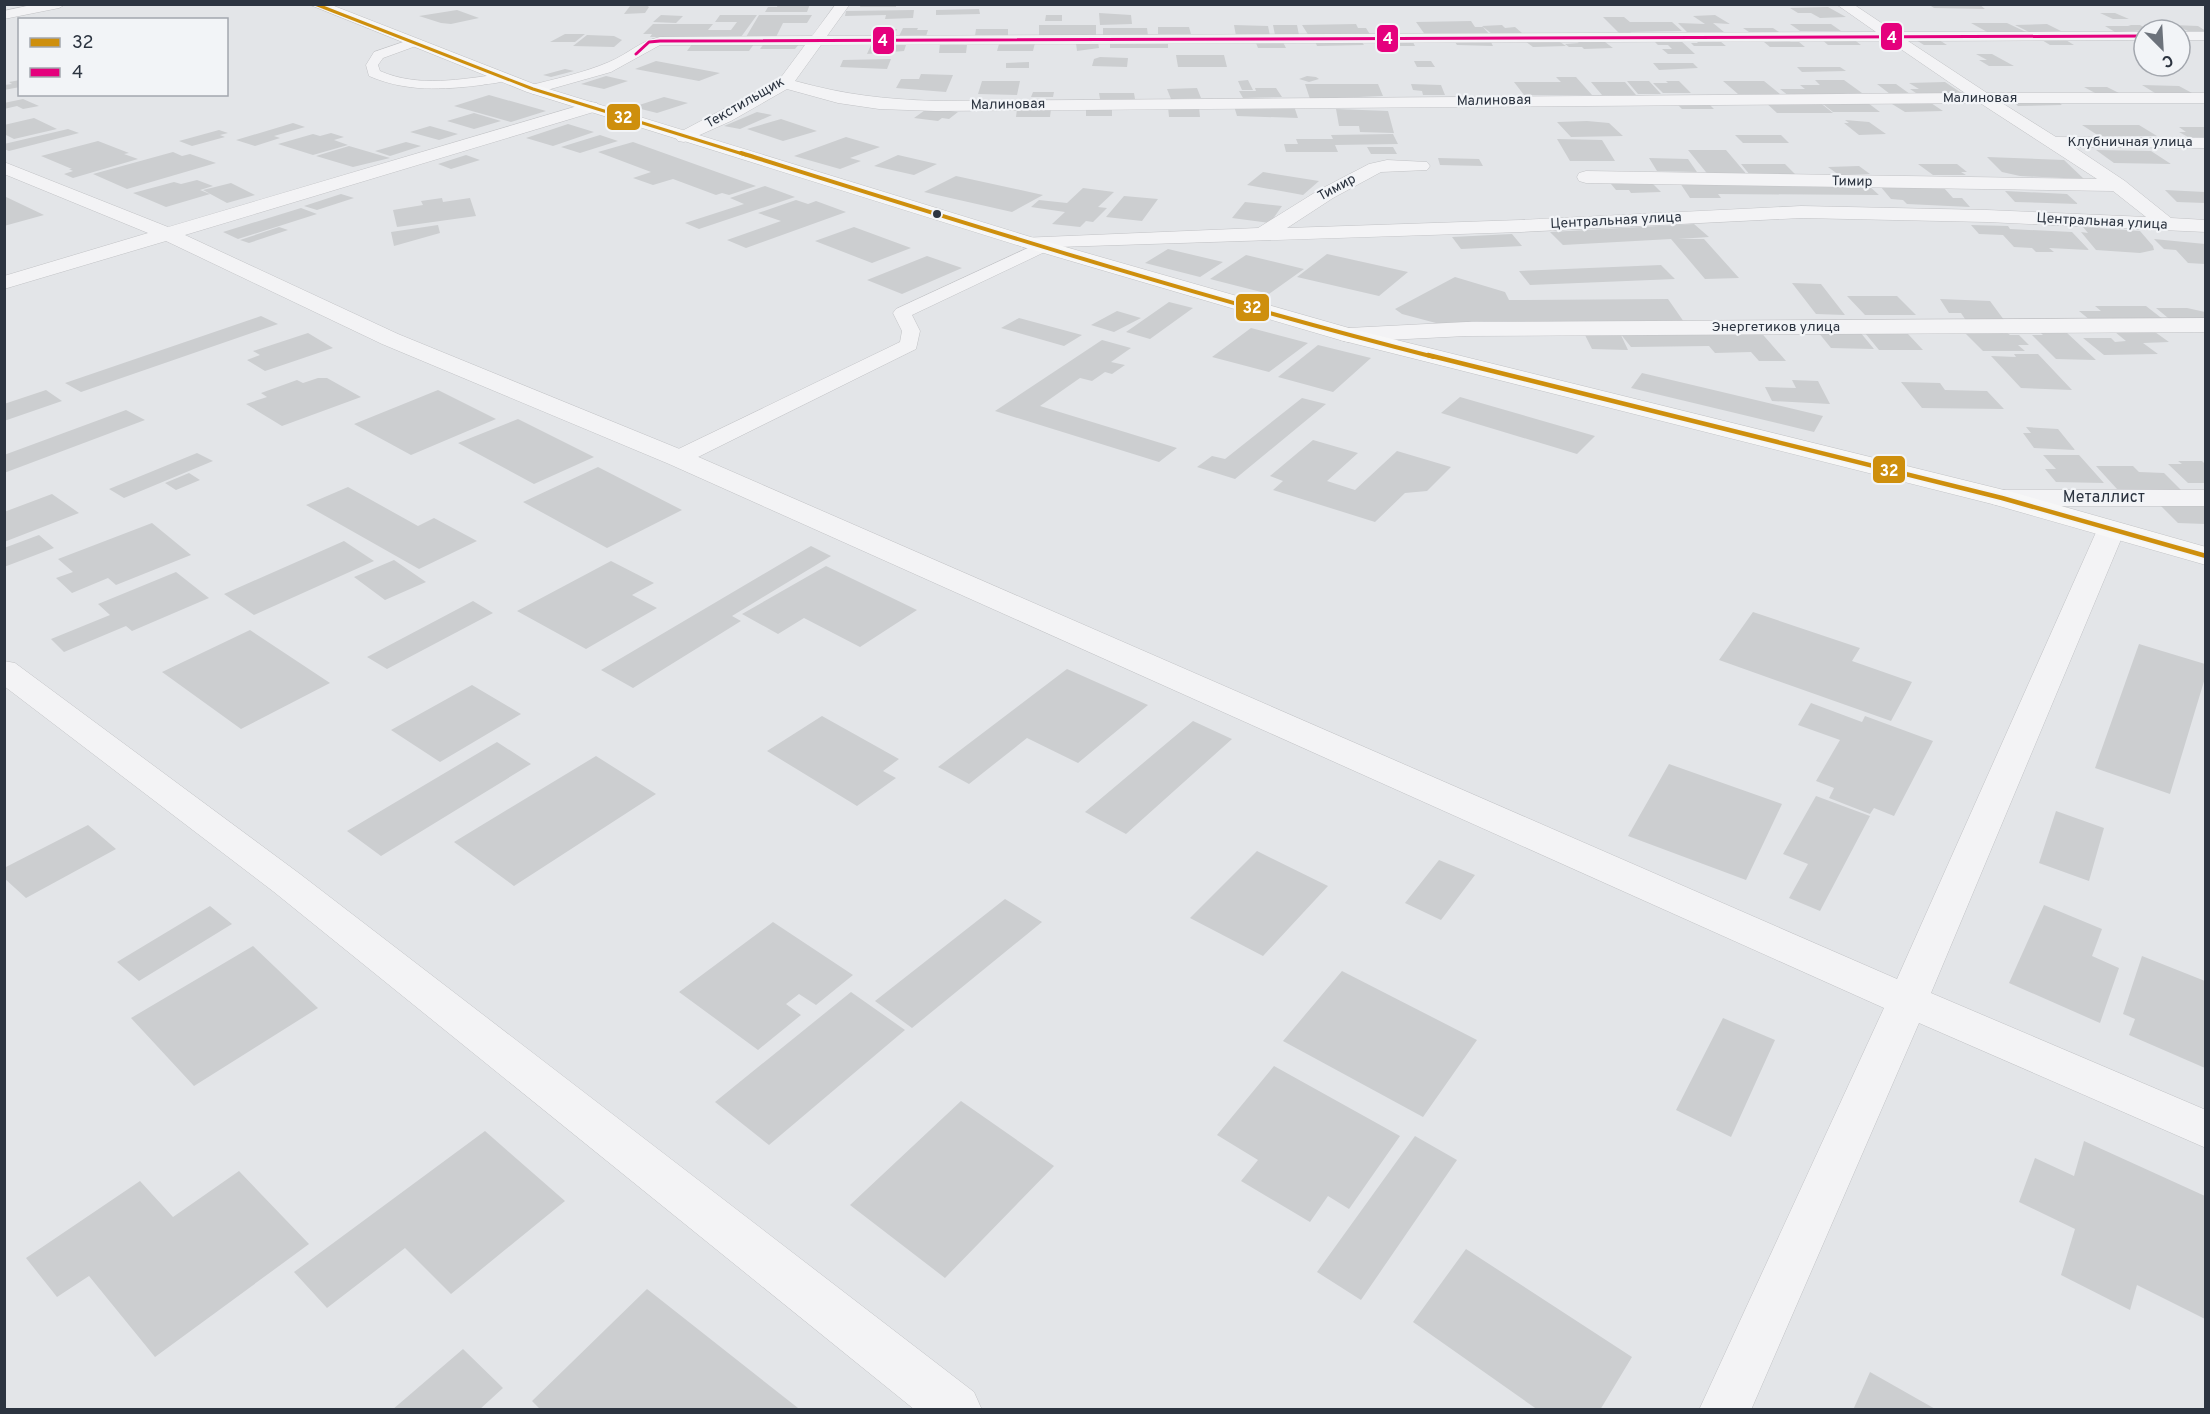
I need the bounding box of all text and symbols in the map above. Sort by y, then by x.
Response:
legend [18,18,228,96]
north arrow [2132,18,2192,78]
line badge: 4 [1880,22,1903,51]
line badge: 4 [1376,24,1399,53]
line badge: 4 [872,26,895,55]
text: 4 [1887,29,1897,49]
text: 4 [1383,30,1393,50]
text: 32 [72,32,94,55]
text: 4 [878,32,888,52]
text: С [2159,49,2176,71]
text: 4 [72,62,83,85]
street label: Текстильщик [702,74,788,132]
street label: Малиновая [1943,90,2017,107]
street label: Малиновая [1457,92,1531,110]
street label: Малиновая [971,96,1045,114]
line badge: 32 [606,103,641,131]
text: 32 [613,109,633,129]
street label: Клубничная улица [2067,134,2193,151]
street label: Тимир [1315,171,1359,205]
street label: Тимир [1831,173,1873,191]
unlabelled marker [931,208,943,220]
street label: Центральная улица [1550,209,1682,233]
street label: Центральная улица [2036,210,2168,234]
line badge: 32 [1235,293,1270,322]
text: 32 [1242,299,1262,319]
street label: Энергетиков улица [1712,319,1840,336]
line badge: 32 [1872,455,1906,484]
text: 32 [1879,462,1899,482]
street label: Металлист [2063,488,2145,508]

